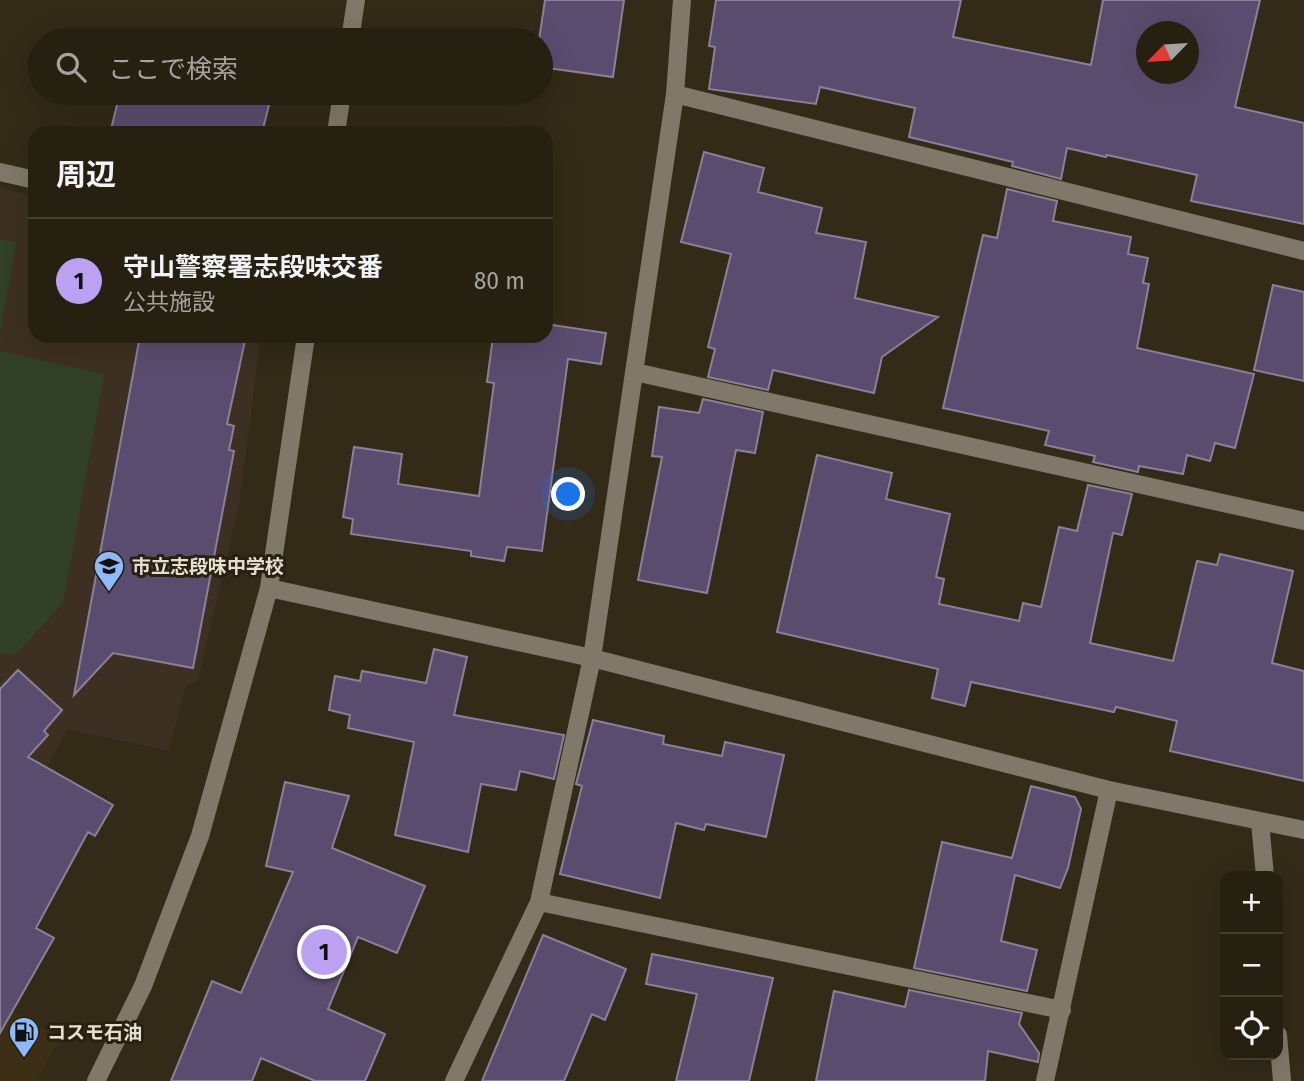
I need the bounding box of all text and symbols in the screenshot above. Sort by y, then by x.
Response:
north arrow [1136,21,1199,84]
search box [28,28,553,105]
icon: search [52,48,90,86]
text: ここで検索 [108,54,238,85]
text: 周辺 [56,157,116,193]
text: 守山警察署志段味交番 [123,252,383,283]
text: 1 [74,267,84,295]
text: 80 m [474,267,525,295]
text: 公共施設 [123,288,215,316]
your location [551,477,585,511]
school or university icon: 市立志段味中学校 [92,549,126,593]
place label: 市立志段味中学校 [132,555,284,578]
map controls [1220,871,1283,1060]
button: + [1220,871,1283,934]
pin: 1 [301,926,347,978]
button: − [1220,934,1283,997]
button: locate [1220,997,1283,1060]
fuel station icon: コスモ石油 [7,1015,41,1059]
place label: コスモ石油 [47,1021,142,1044]

